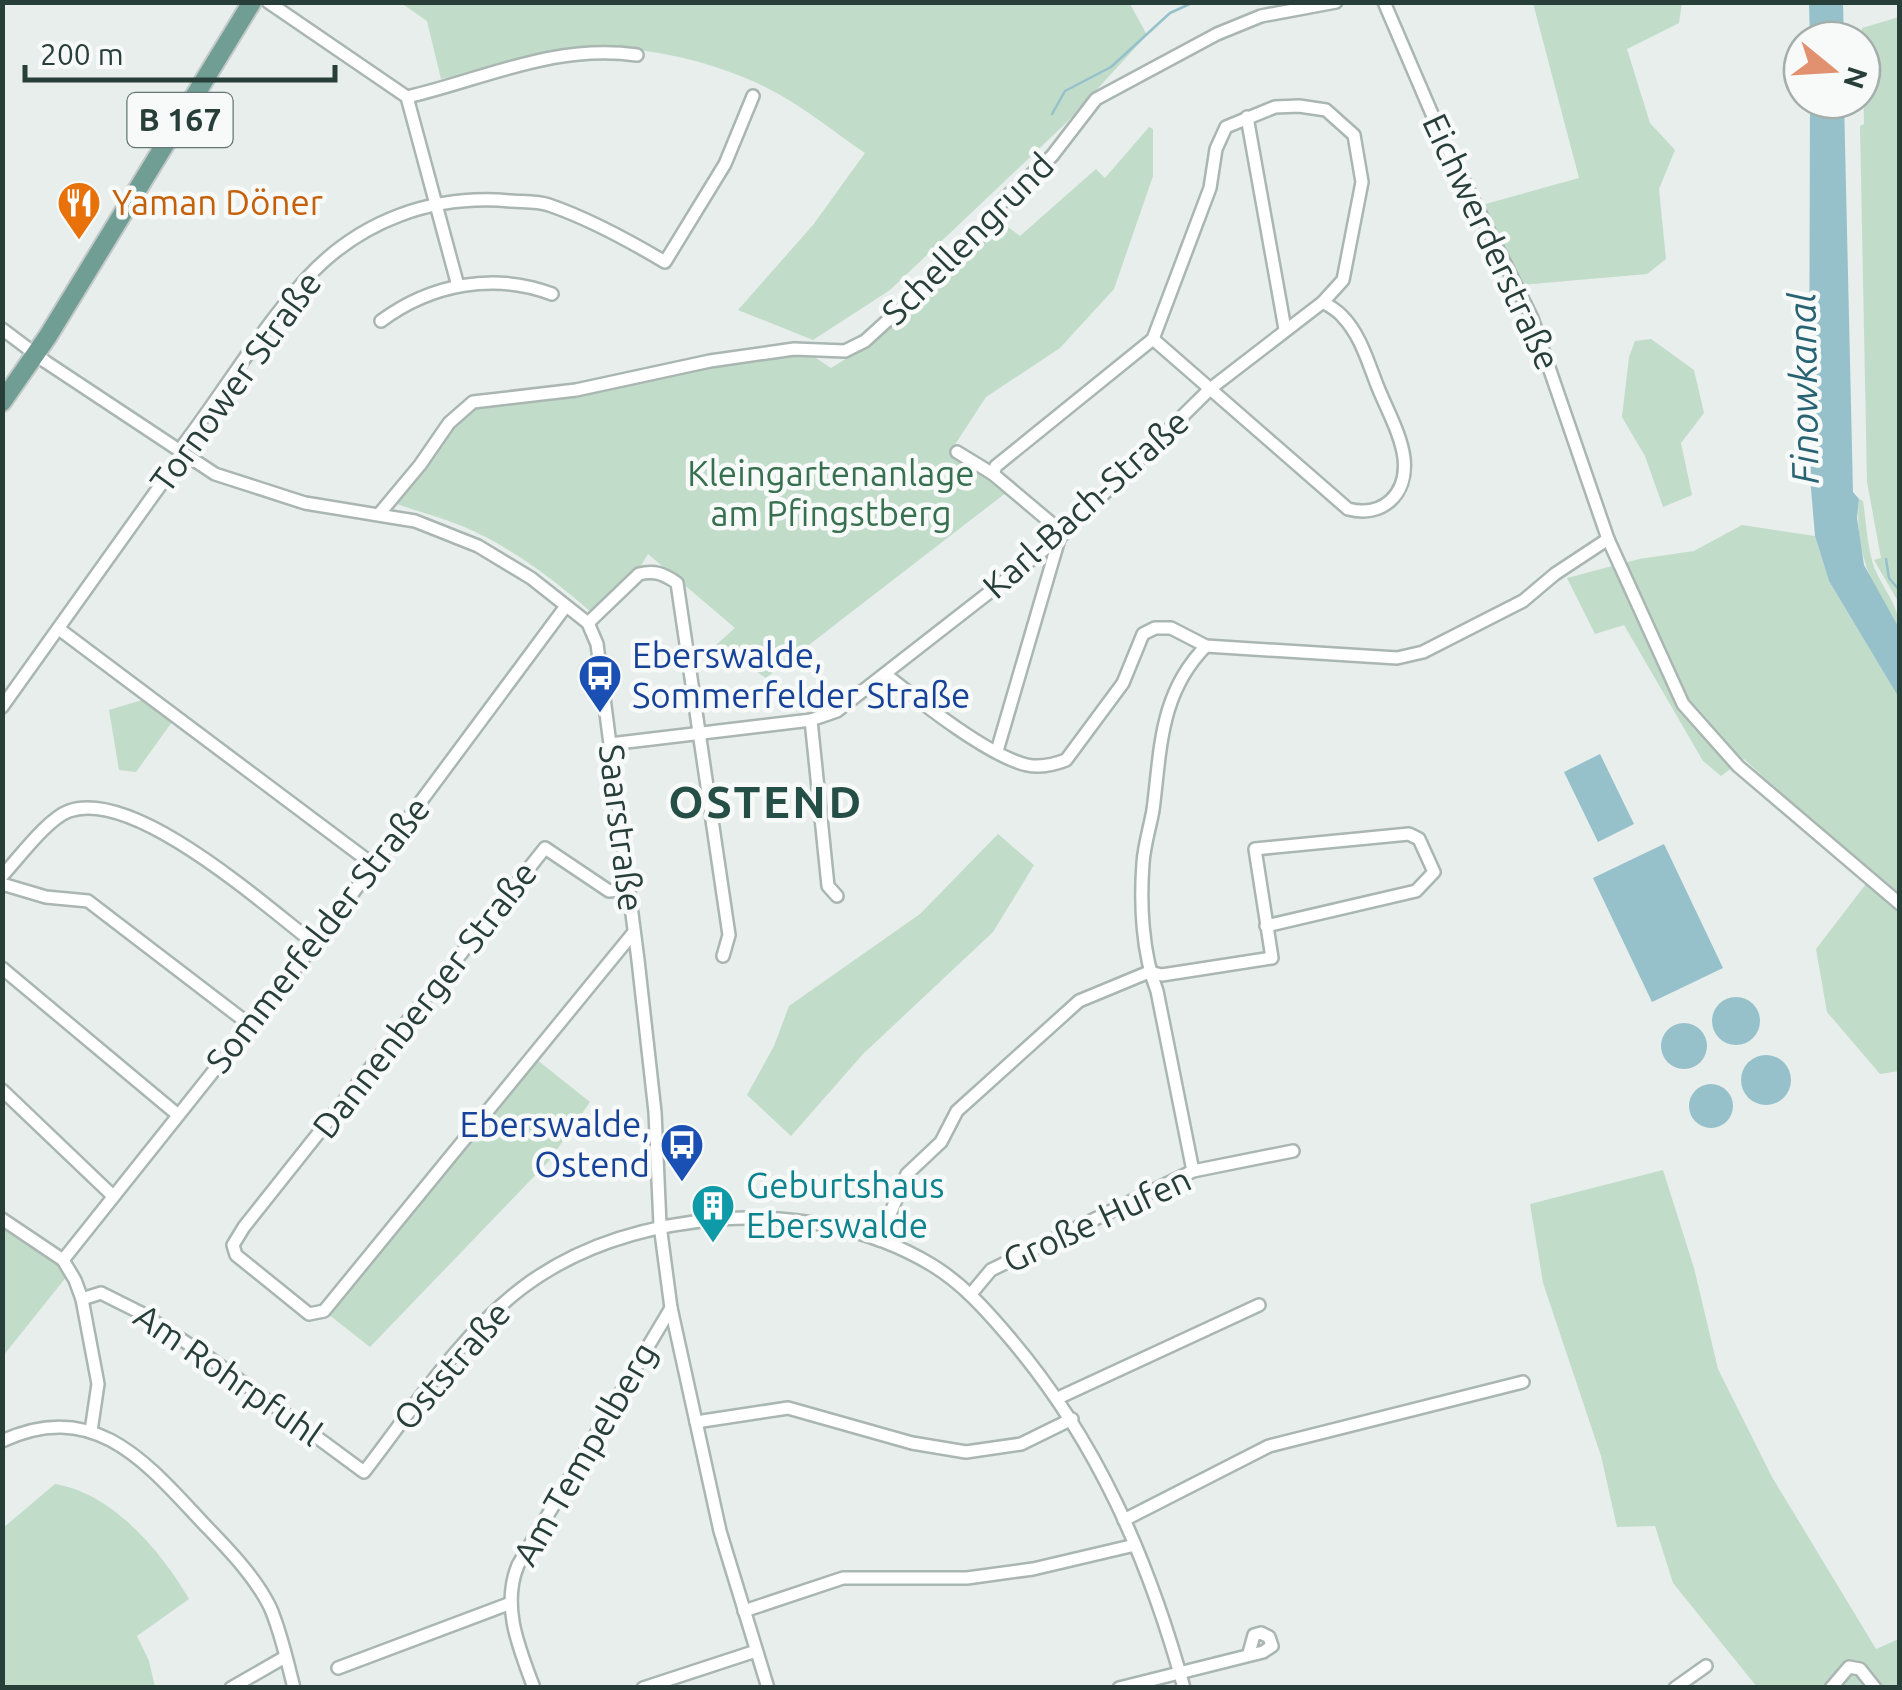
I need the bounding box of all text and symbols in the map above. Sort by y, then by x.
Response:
scale bar [25,20,335,82]
north arrow [1782,20,1882,120]
text: 200 m [40,37,124,71]
text: N [1838,63,1874,93]
road number: B 167 [128,93,232,147]
street label: Eichwerderstraße [1415,107,1569,376]
street label: Schellengrund [873,144,1061,332]
restaurant icon: Yaman Döner [56,180,102,241]
place label: Yaman Döner [112,182,323,222]
street label: Tornower Straße [142,263,329,500]
water label: Finowkanal [1780,291,1826,484]
street label: Karl-Bach-Straße [975,401,1196,606]
park label: Kleingartenanlage am Pfingstberg [687,453,975,533]
place label: Eberswalde, Sommerfelder Straße [632,635,970,715]
bus stop icon: Eberswalde, Sommerfelder Straße [577,653,623,714]
street label: Saarstraße [592,742,652,914]
district label: OSTEND [668,776,864,827]
street label: Sommerfelder Straße [197,789,437,1080]
street label: Dannenberger Straße [304,853,544,1145]
place label: Eberswalde, Ostend [459,1104,650,1184]
bus stop icon: Eberswalde, Ostend [659,1122,705,1183]
street label: Große Hufen [996,1158,1197,1280]
place label: Geburtshaus Eberswalde [746,1165,944,1245]
building icon: Geburtshaus Eberswalde [690,1183,736,1244]
street label: Oststraße [385,1293,518,1438]
street label: Am Rohrpfuhl [127,1295,330,1453]
street label: Am Tempelberg [504,1335,664,1572]

